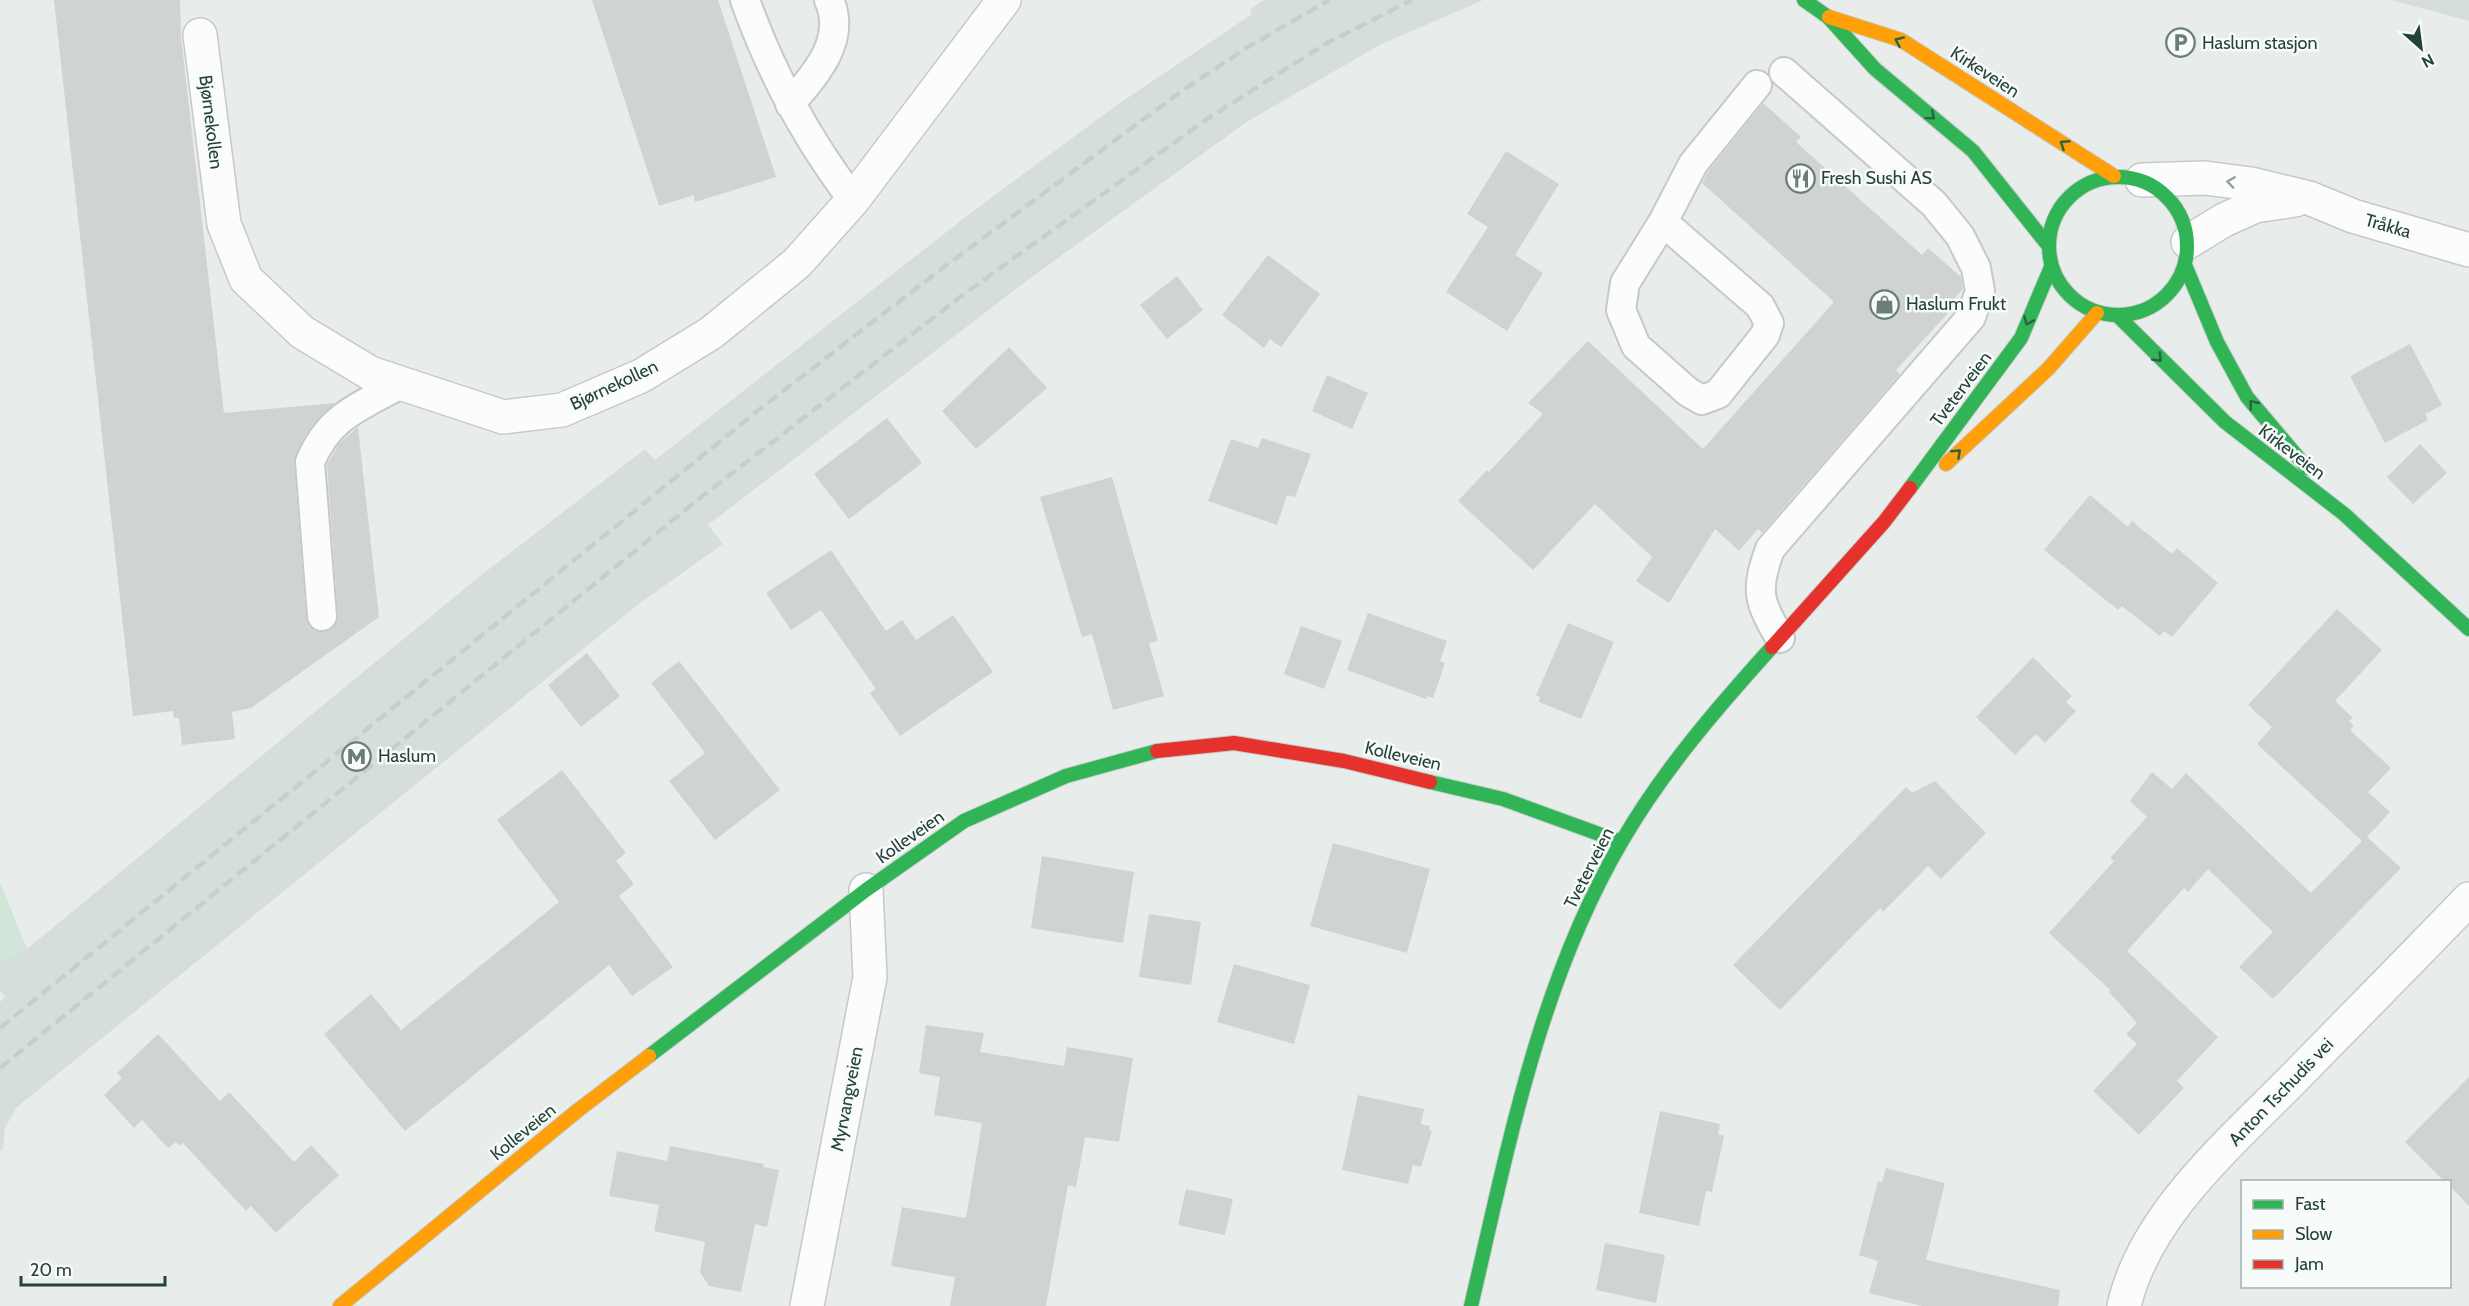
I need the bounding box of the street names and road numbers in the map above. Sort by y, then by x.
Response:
street label: Kirkeveien [1946,42,2024,102]
street label: Bjørnekollen [194,74,228,170]
street label: Tråkka [2362,209,2414,243]
street label: Tveterveien [1926,347,1996,431]
street label: Bjørnekollen [566,355,662,415]
street label: Kirkeveien [2254,420,2330,484]
street label: Kolleveien [1363,737,1443,775]
street label: Kolleveien [872,806,948,868]
street label: Tveterveien [1559,824,1619,912]
street label: Anton Tschudis vei [2224,1033,2338,1151]
street label: Myrvangveien [826,1045,868,1153]
street label: Kolleveien [486,1099,560,1165]

